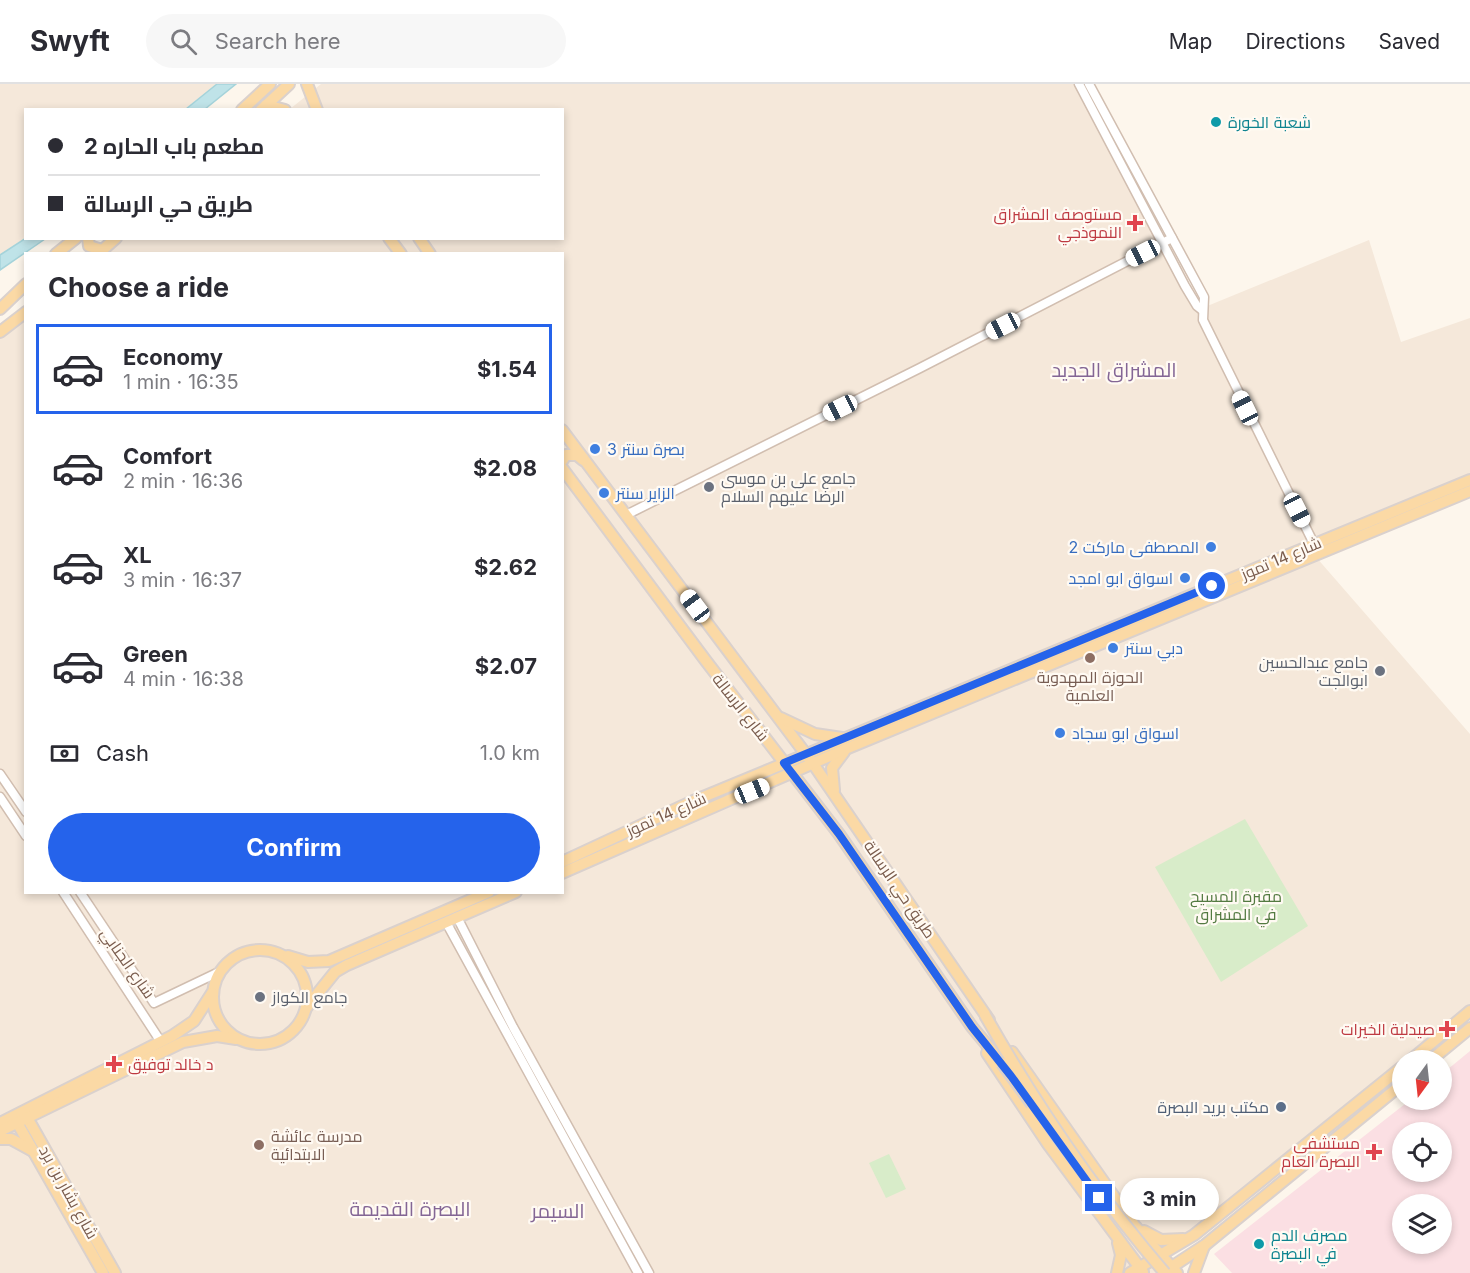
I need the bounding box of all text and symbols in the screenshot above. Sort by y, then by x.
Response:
search box [146,14,566,68]
text: Swyft [30,24,110,58]
icon: search [167,25,200,58]
text: Search here [215,28,340,54]
text: Map [1169,29,1212,54]
text: Directions [1245,29,1346,54]
text: Saved [1379,29,1440,54]
place label: شعبة الخورة [1228,112,1311,132]
marker: شعبة الخورة [1209,115,1223,129]
text: مطعم باب الحاره 2 [84,133,264,159]
text: طريق حي الرسالة [84,191,253,217]
place label: مستوصف المشراق النموذجي [994,204,1122,246]
marker: مستوصف المشراق النموذجي [1126,214,1144,232]
car [1123,237,1163,269]
text: Choose a ride [48,271,229,304]
car [983,310,1023,342]
icon: car [51,342,105,396]
text: Economy [123,344,223,370]
text: $1.54 [477,356,537,382]
district label: المشراق الجديد [1051,358,1177,383]
text: 1 min · 16:35 [123,370,239,394]
car [1229,388,1261,428]
car [820,392,860,424]
place label: بصرة سنتر 3 [607,439,685,459]
icon: car [51,441,105,495]
marker: بصرة سنتر 3 [588,442,602,456]
text: Comfort [123,443,212,469]
text: $2.08 [473,455,537,481]
place label: جامع علي بن موسى الرضا عليهم السلام [721,468,856,508]
text: 2 min · 16:36 [123,469,243,493]
marker: جامع علي بن موسى الرضا عليهم السلام [702,480,716,494]
place label: الزاير سنتر [615,483,675,503]
marker: الزاير سنتر [597,486,611,500]
car [1281,490,1313,530]
street label: شارع 14 تموز [1237,532,1325,586]
place label: المصطفى ماركت 2 [1068,537,1199,558]
icon: car [51,540,105,594]
marker: المصطفى ماركت 2 [1204,540,1218,554]
text: XL [123,542,152,568]
text: $2.62 [474,554,537,580]
text: 3 min · 16:37 [123,568,242,592]
place label: اسواق ابو امجد [1068,568,1173,589]
marker: اسواق ابو امجد [1178,571,1192,585]
route start [1198,572,1225,599]
car [677,586,713,626]
place label: دبي سنتر [1124,638,1183,662]
icon: car [51,639,105,693]
text: Green [123,641,188,667]
marker: دبي سنتر [1106,641,1120,655]
marker: الحوزة المهدوية العلمية [1083,651,1097,665]
place label: جامع عبدالحسين ابوالجت [1259,652,1368,690]
text: $2.07 [475,653,537,679]
marker: جامع عبدالحسين ابوالجت [1373,664,1387,678]
text: 4 min · 16:38 [123,667,244,691]
place label: الحوزة المهدوية العلمية [1037,667,1143,705]
street label: شارع الرسالة [707,669,774,746]
place label: اسواق ابو سجاد [1072,723,1179,744]
marker: اسواق ابو سجاد [1053,726,1067,740]
icon: cash [48,737,81,770]
text: Cash [96,740,149,766]
text: 1.0 km [480,741,540,765]
car [732,776,772,806]
street label: شارع 14 تموز [622,788,710,843]
button: Confirm [48,813,540,882]
street label: طريق حي الرسالة [857,836,940,944]
park label: مقبرة المسيح في المشراق [1190,886,1282,928]
street label: شارع الجنابي [93,924,160,1004]
place label: جامع الكواز [271,987,347,1009]
marker: جامع الكواز [253,990,267,1004]
place label: صيدلية الخيرات [1341,1019,1435,1039]
marker: صيدلية الخيرات [1440,1022,1454,1036]
north arrow [1392,1050,1452,1110]
map controls [1392,1050,1452,1254]
place label: د خالد توفيق [128,1054,214,1075]
marker: د خالد توفيق [105,1055,123,1073]
place label: مكتب بريد البصرة [1158,1097,1269,1117]
marker: مكتب بريد البصرة [1274,1100,1288,1114]
button: locate [1392,1122,1452,1182]
place label: مدرسة عائشة الابتدائية [271,1126,363,1164]
place label: مستشفى البصرة العام [1281,1133,1360,1173]
marker: مدرسة عائشة الابتدائية [252,1138,266,1152]
street label: شارع بشار بن برد [33,1142,103,1243]
marker: مستشفى البصرة العام [1365,1143,1383,1161]
callout: 3 min [1120,1177,1219,1219]
route end [1085,1184,1112,1211]
text: 3 min [1143,1187,1196,1211]
button: layers [1392,1194,1452,1254]
district label: البصرة القديمة [349,1197,471,1221]
district label: السيمر [530,1199,585,1223]
place label: مصرف الدم في البصرة [1271,1225,1347,1267]
marker: مصرف الدم في البصرة [1252,1237,1266,1251]

